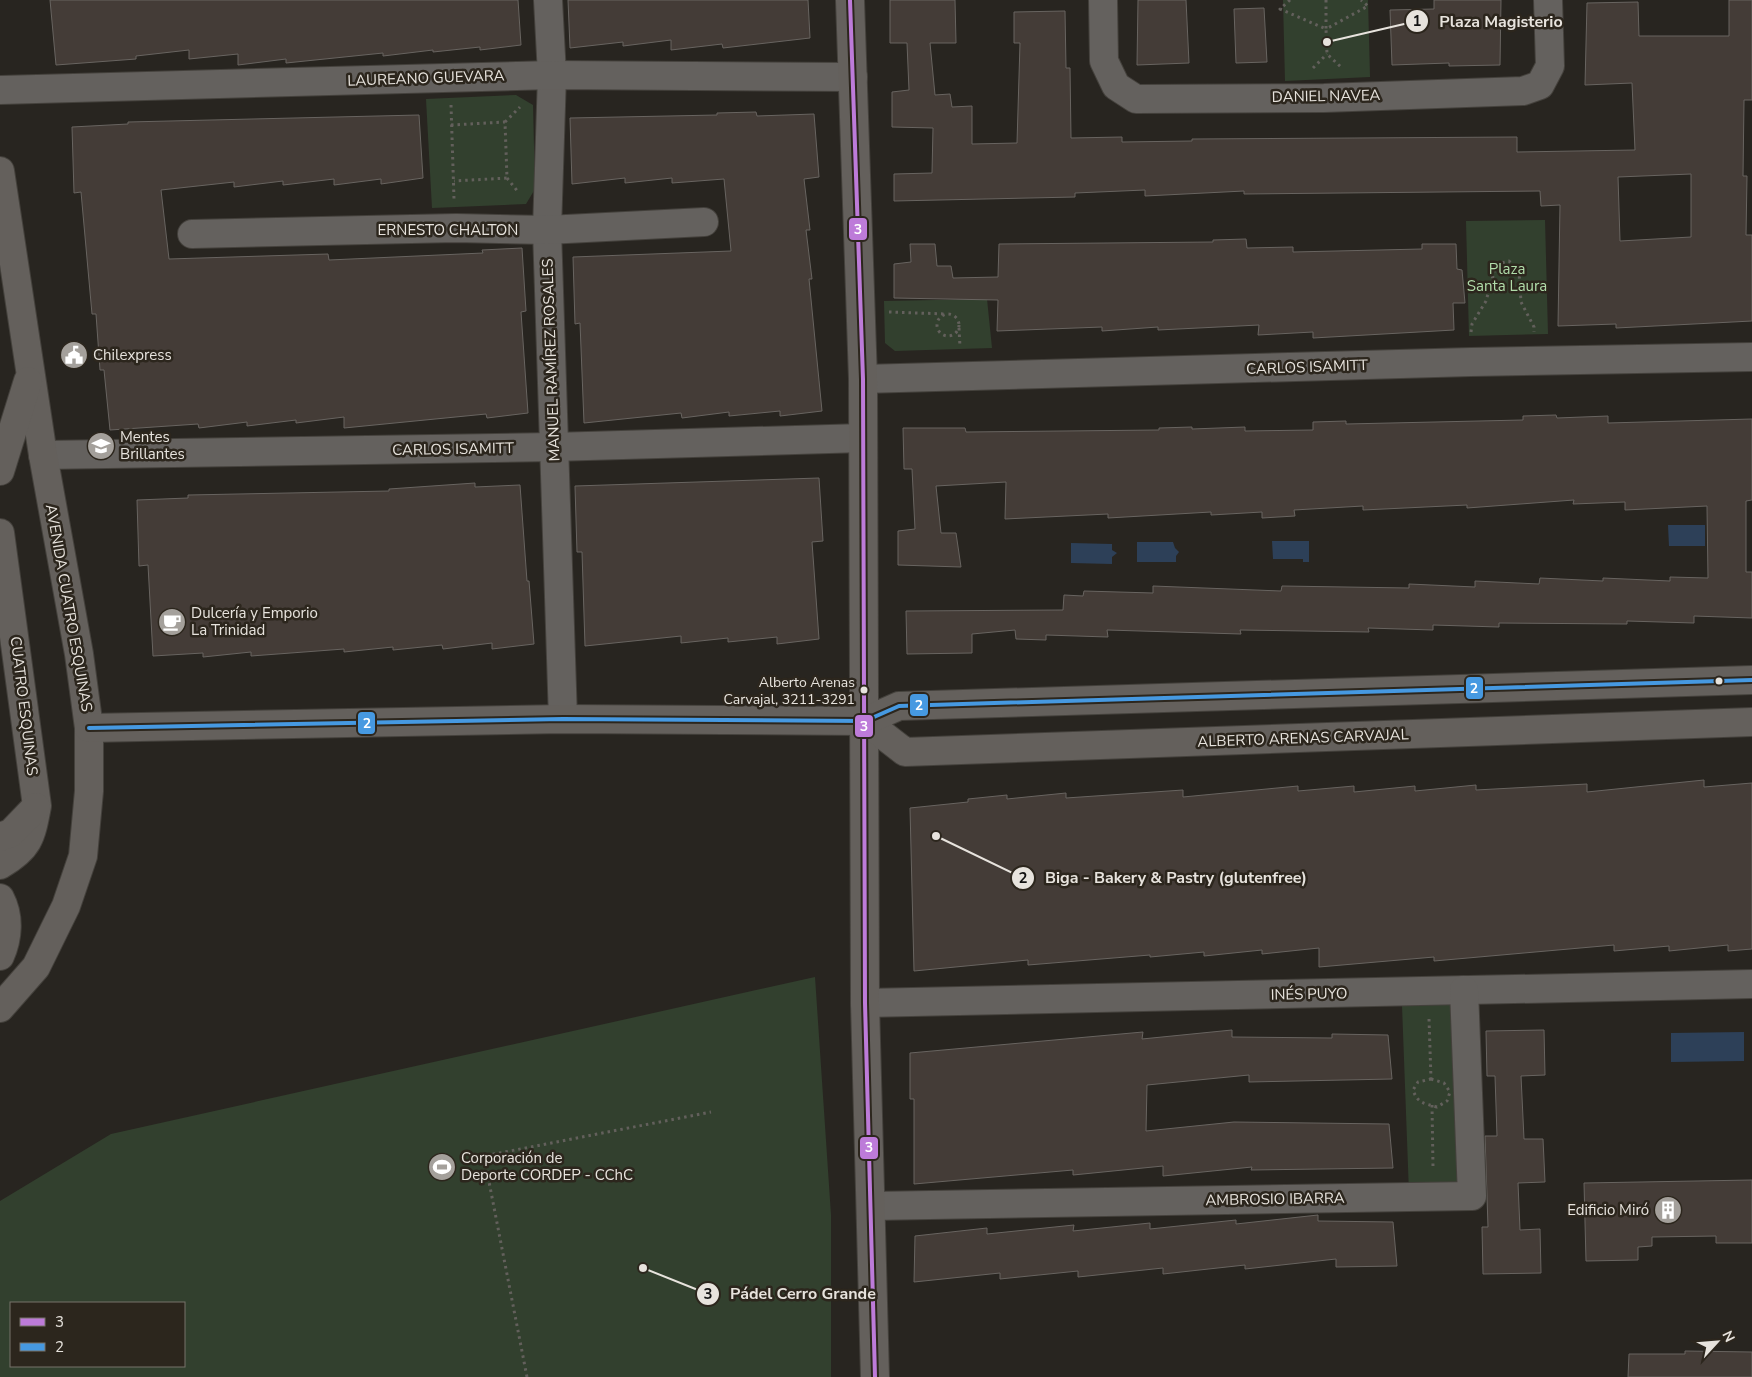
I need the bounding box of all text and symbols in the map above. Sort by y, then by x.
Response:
callout: Plaza Magisterio [1405,6,1573,37]
text: 1 [1412,11,1422,31]
text: Plaza Magisterio [1439,11,1563,33]
street label: LAUREANO GUEVARA [347,65,505,91]
street label: DANIEL NAVEA [1272,85,1381,107]
line badge: 3 [848,217,868,241]
street label: ERNESTO CHALTON [378,220,518,240]
text: 3 [854,220,862,239]
street label: MANUEL RAMÍREZ ROSALES [537,258,565,462]
park label: Plaza Santa Laura [1467,259,1547,296]
public building icon: Chilexpress [59,340,89,370]
place label: Chilexpress [93,345,172,365]
street label: CARLOS ISAMITT [1246,355,1368,379]
place label: Mentes Brillantes [120,427,185,464]
school or university icon: Mentes Brillantes [86,431,116,461]
street label: CARLOS ISAMITT [392,438,514,460]
street label: AVENIDA CUATRO ESQUINAS [41,503,97,713]
place label: Dulcería y Emporio La Trinidad [191,603,318,640]
cafe icon: Dulcería y Emporio La Trinidad [157,607,187,637]
street label: CUATRO ESQUINAS [6,635,42,777]
place label: Alberto Arenas Carvajal, 3211-3291 [724,673,855,709]
line badge: 2 [1465,676,1484,700]
unlabelled marker [1714,676,1724,686]
text: 2 [1470,679,1478,698]
marker: Alberto Arenas Carvajal, 3211-3291 [859,685,869,695]
line badge: 2 [909,693,929,717]
text: 2 [915,696,923,715]
line badge: 2 [357,711,376,735]
text: 2 [363,714,371,733]
line badge: 3 [854,714,874,738]
text: 3 [860,717,868,736]
street label: ALBERTO ARENAS CARVAJAL [1197,724,1409,752]
callout: Biga - Bakery & Pastry (glutenfree) [1010,862,1317,893]
text: Biga - Bakery & Pastry (glutenfree) [1045,867,1307,889]
text: 2 [1018,868,1028,888]
street label: INÉS PUYO [1270,983,1348,1005]
line badge: 3 [859,1136,879,1160]
text: 3 [865,1138,873,1157]
place label: Corporación de Deporte CORDEP - CChC [461,1148,633,1185]
sports icon: Corporación de Deporte CORDEP - CChC [427,1152,457,1182]
street label: AMBROSIO IBARRA [1205,1188,1345,1210]
building icon: Edificio Miró [1653,1195,1683,1225]
place label: Edificio Miró [1567,1200,1649,1220]
callout: Pádel Cerro Grande [695,1278,886,1309]
text: Pádel Cerro Grande [730,1283,876,1305]
text: 3 [703,1284,713,1304]
legend [10,1302,185,1367]
text: 3 [55,1312,64,1332]
north arrow [1692,1317,1742,1367]
text: N [1717,1328,1739,1345]
text: 2 [55,1337,64,1357]

